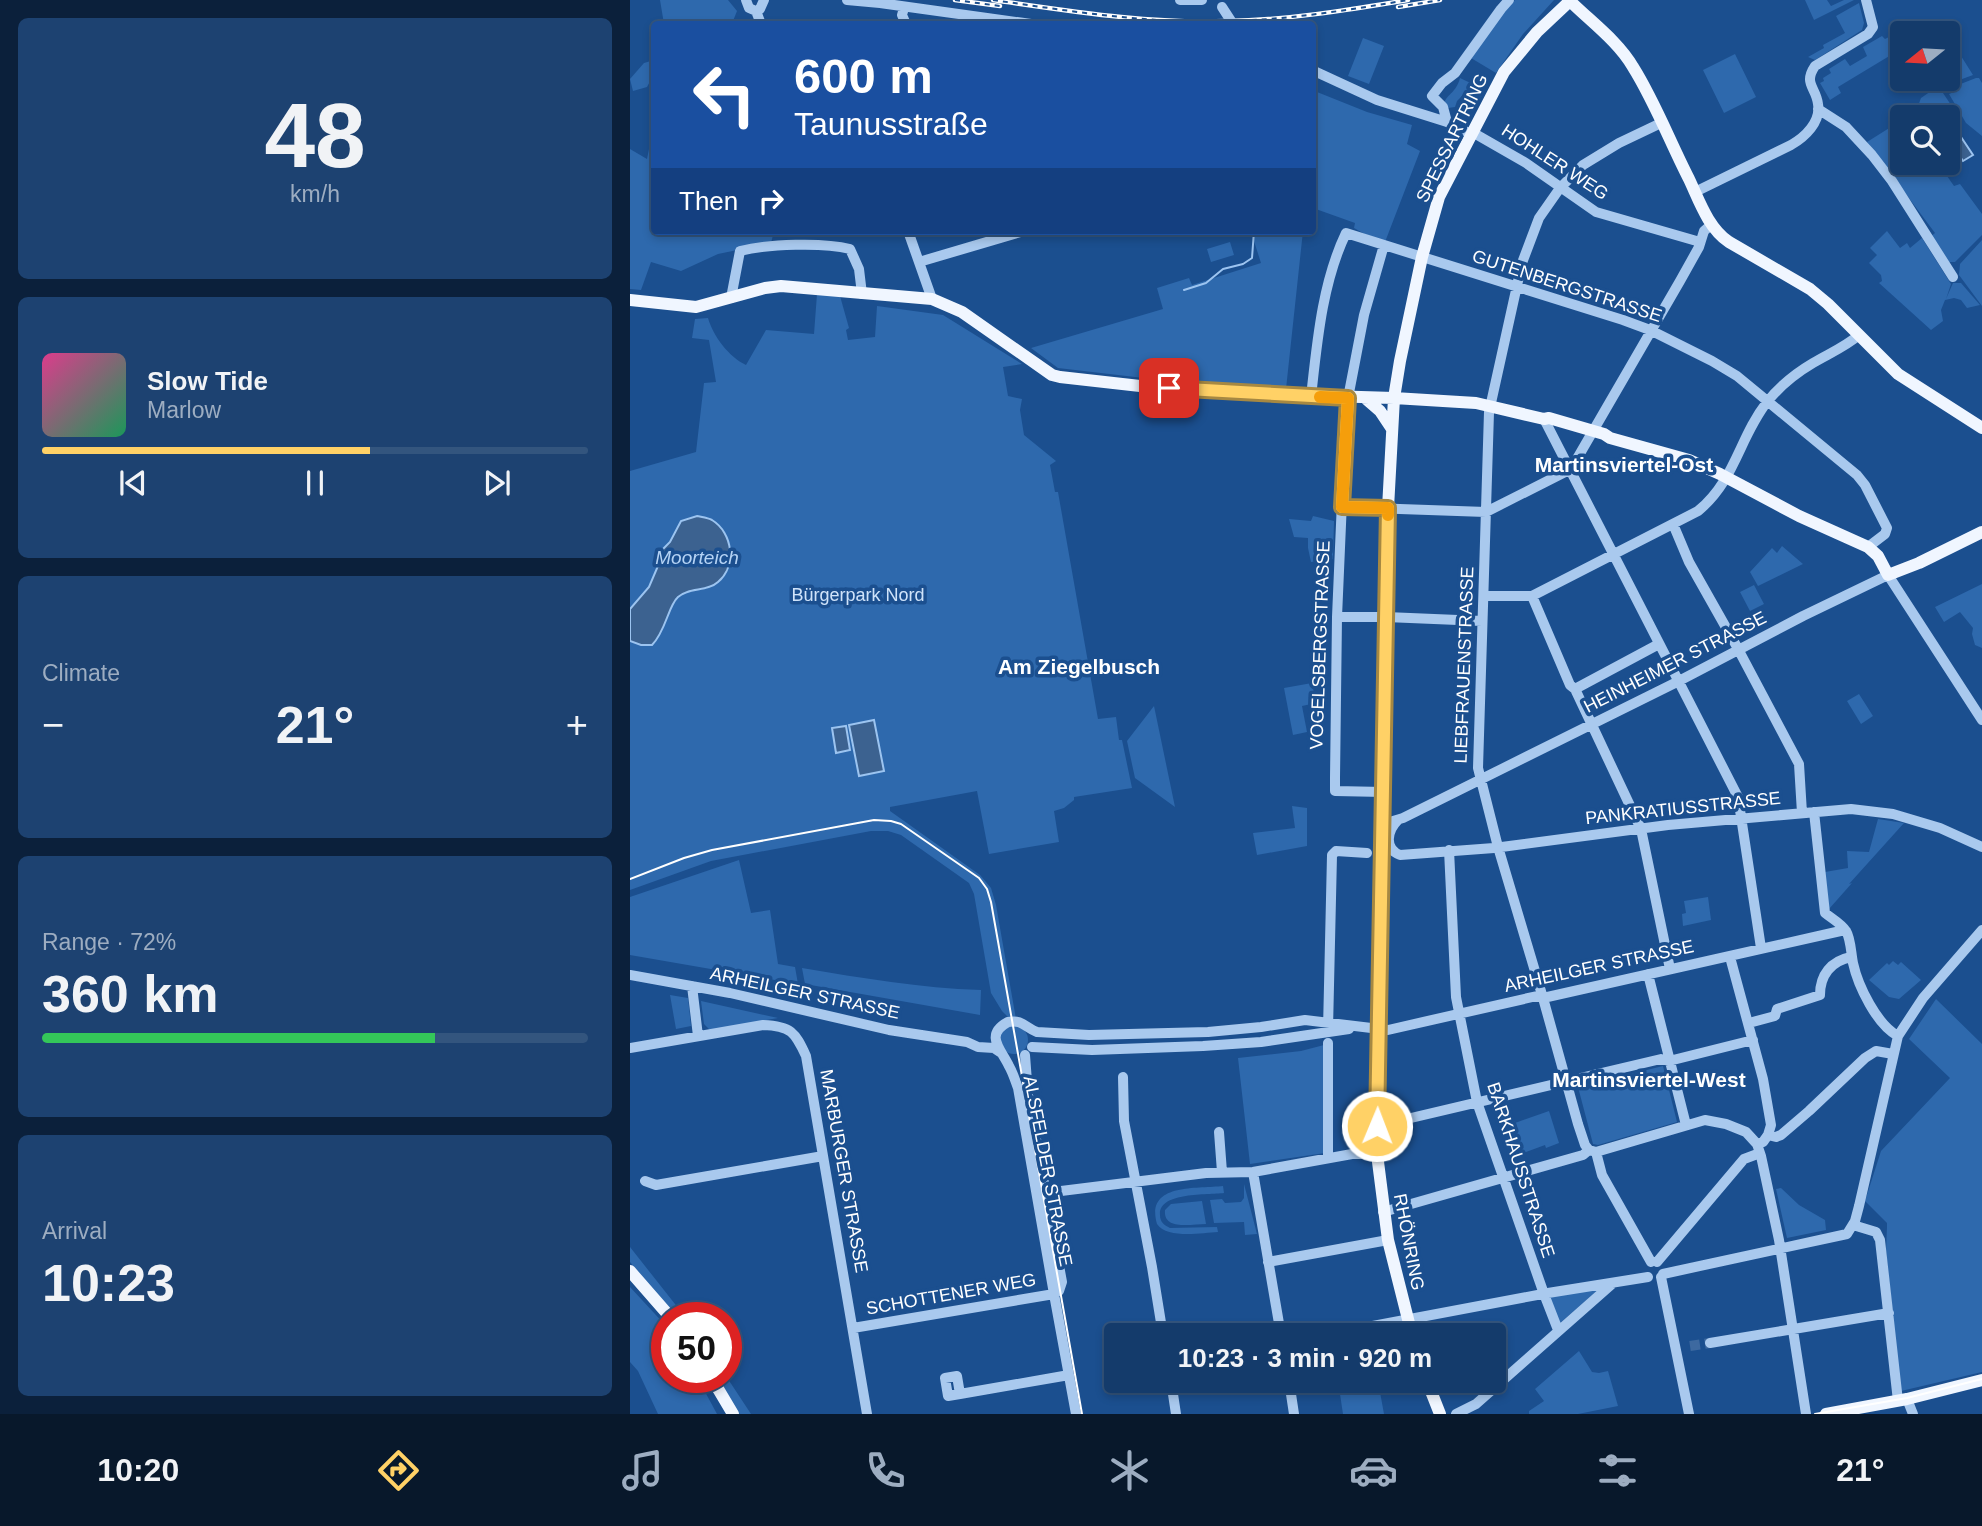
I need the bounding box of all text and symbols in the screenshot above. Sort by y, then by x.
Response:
north arrow [1890,21,1960,91]
map controls [1890,21,1960,175]
icon: left [679,49,770,140]
text: 600 m [794,49,933,103]
street label: SPESSARTRING [1412,70,1492,206]
text: 48 [264,85,366,186]
button: search [1890,105,1960,175]
text: Taunusstraße [794,106,988,142]
street label: HOHLER WEG [1498,120,1612,204]
text: km/h [290,181,340,207]
icon: right [752,182,790,220]
text: Then [679,186,738,216]
street label: GUTENBERGSTRASSE [1470,246,1664,326]
pin [1139,358,1199,418]
text: Slow Tide [147,366,268,396]
icon: arrive [1150,369,1188,407]
text: Marlow [147,397,221,423]
district label: Martinsviertel-Ost [1535,453,1713,476]
icon: previous [114,464,152,502]
icon: pause [296,464,334,502]
icon: next [478,464,516,502]
street label: VOGELSBERGSTRASSE [1306,540,1334,750]
water label: Moorteich [655,547,739,568]
street label: LIEBFRAUENSTRASSE [1451,566,1477,764]
park label: Bürgerpark Nord [791,585,925,605]
street label: HEINHEIMER STRASSE [1580,607,1770,717]
district label: Am Ziegelbusch [998,655,1160,678]
text: Climate [42,660,120,686]
text: 21° [276,696,354,754]
text: − [42,704,64,746]
text: + [566,704,588,746]
street label: PANKRATIUSSTRASSE [1584,788,1782,828]
text: Range · 72% [42,929,176,955]
street label: ARHEILGER STRASSE [1502,936,1696,996]
street label: ARHEILGER STRASSE [708,963,902,1023]
text: 360 km [42,965,218,1023]
street label: MARBURGER STRASSE [816,1068,872,1274]
district label: Martinsviertel-West [1552,1068,1746,1091]
street label: ALSFELDER STRASSE [1020,1074,1076,1268]
street label: BARKHAUSSTRASSE [1483,1080,1559,1260]
position arrow [1340,1089,1414,1163]
street label: RHÖNRING [1390,1192,1428,1292]
text: Arrival [42,1218,107,1244]
text: 10:23 [42,1254,175,1312]
street label: SCHOTTENER WEG [865,1269,1037,1319]
speed limit sign: 50 [651,1302,742,1393]
text: 10:23 · 3 min · 920 m [1178,1343,1432,1373]
icon: directions [374,1446,423,1495]
icon: music [618,1446,667,1495]
icon: phone [861,1446,910,1495]
icon: climate [1105,1446,1154,1495]
icon: car [1349,1446,1398,1495]
icon: filters [1593,1446,1642,1495]
text: 10:20 [97,1452,179,1488]
text: 21° [1836,1452,1885,1488]

